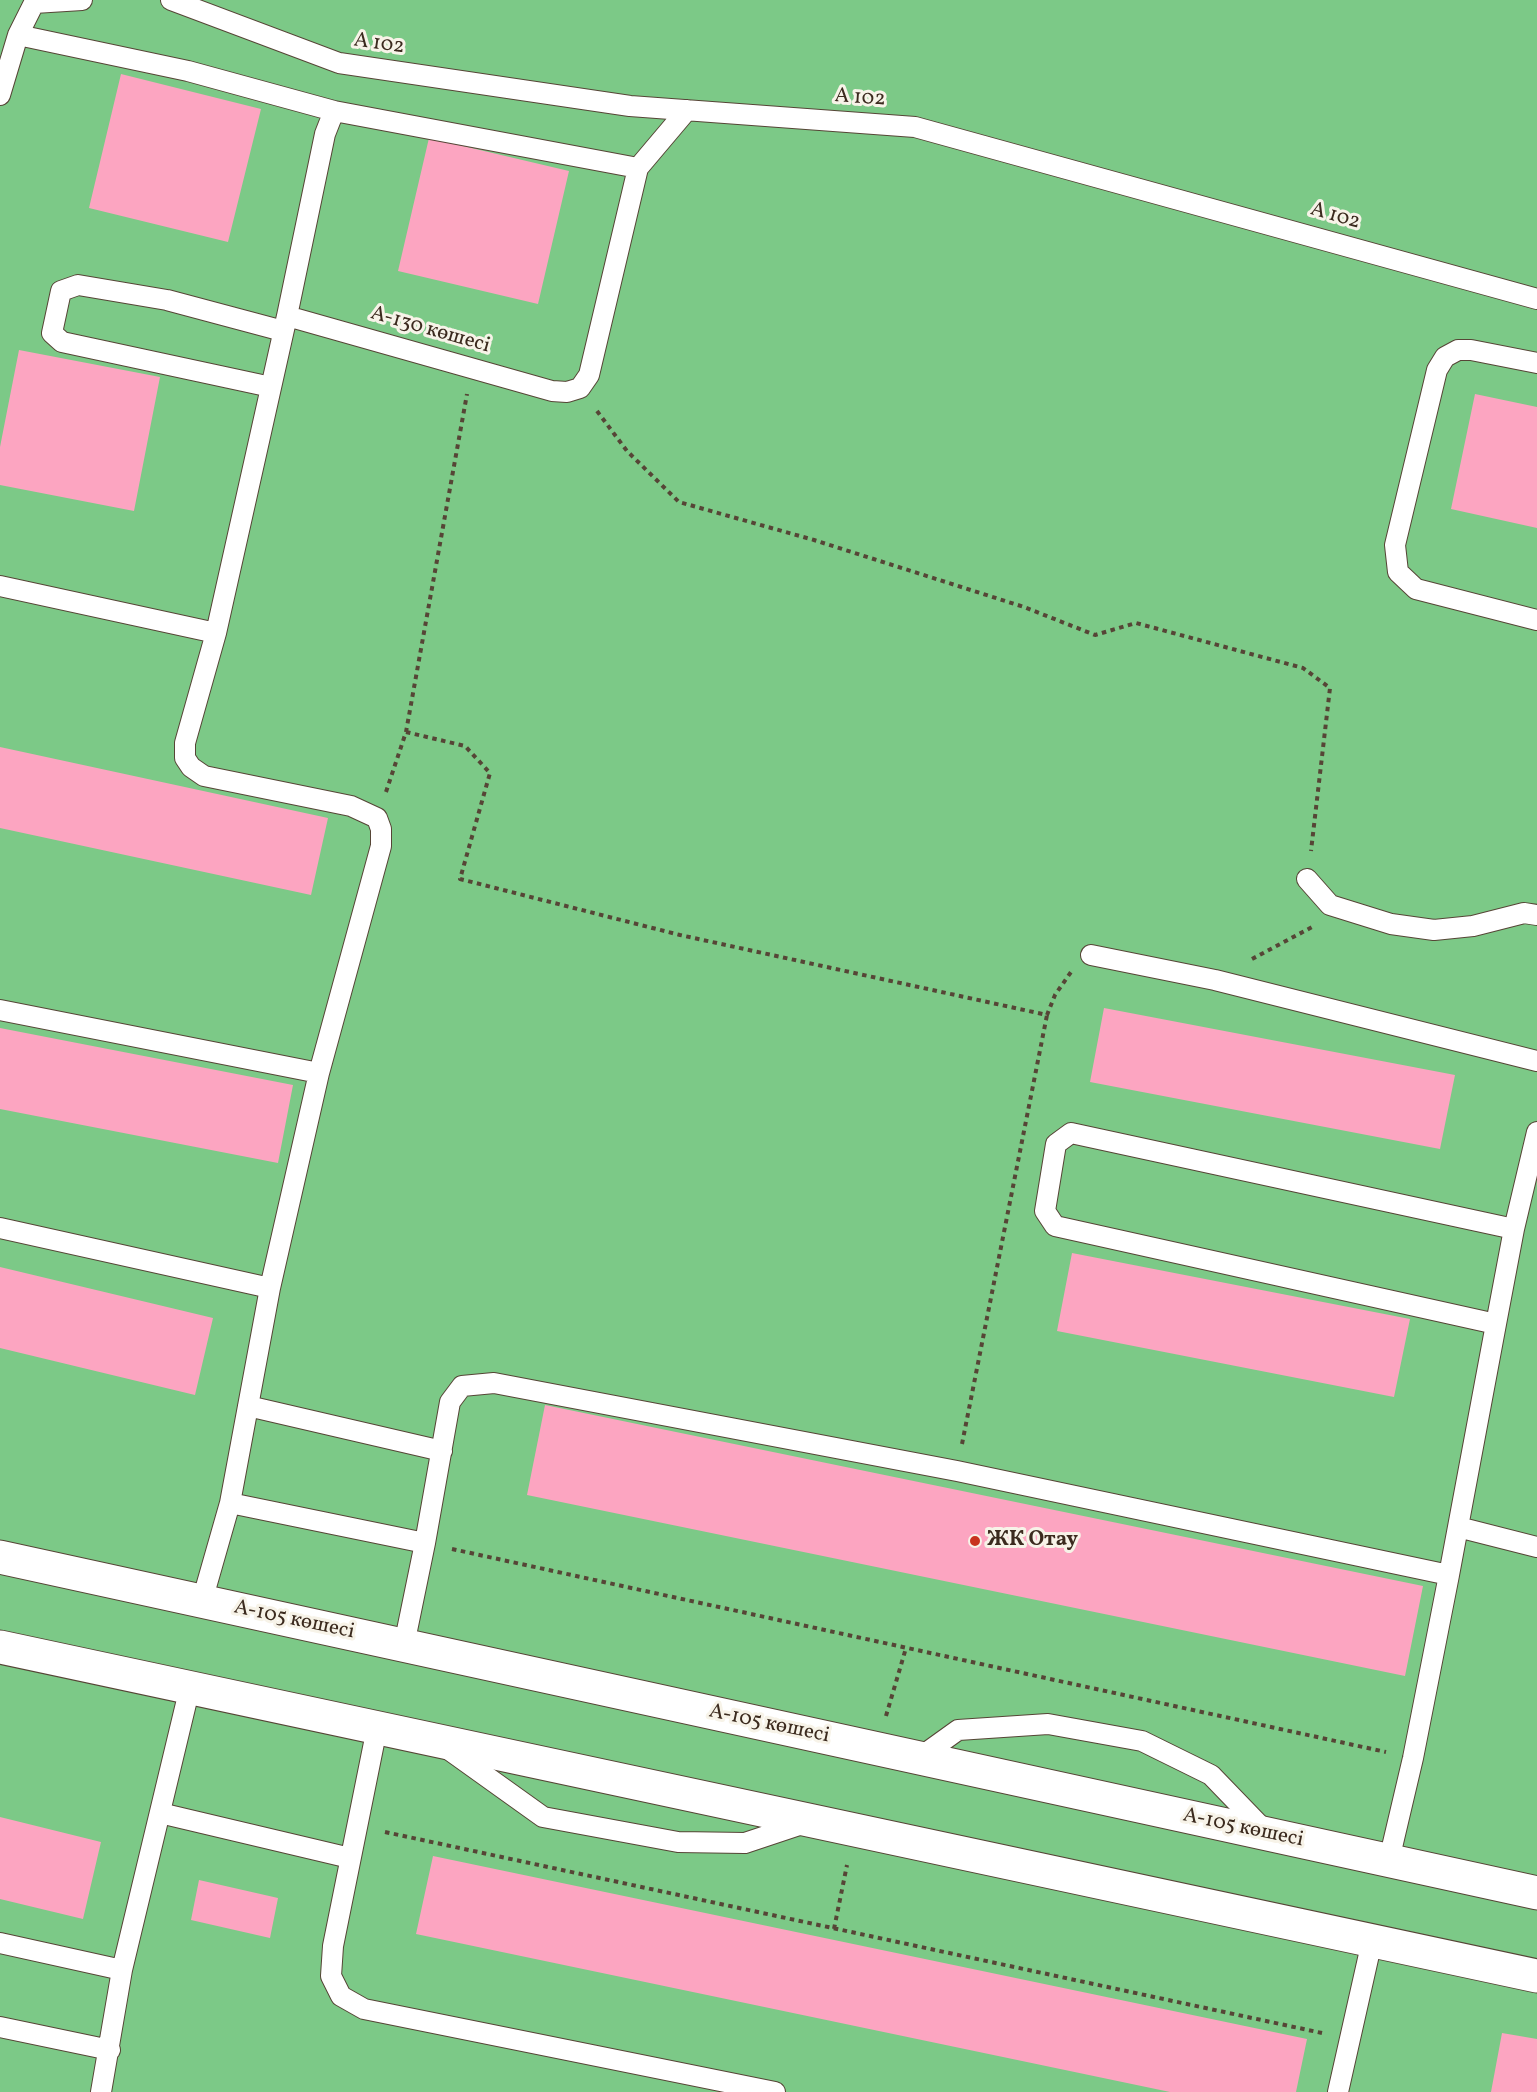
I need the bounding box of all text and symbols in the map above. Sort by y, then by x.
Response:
street label: А 102 [352,29,406,61]
street label: А 102 [834,85,886,113]
street label: А 102 [1307,198,1363,236]
street label: А-130 көшесі [367,302,493,360]
place label: ЖК Отау [987,1528,1078,1554]
marker: ЖК Отау [968,1534,982,1548]
street label: А-105 көшесі [231,1596,357,1646]
street label: А-105 көшесі [706,1700,832,1750]
street label: А-105 көшесі [1180,1804,1306,1854]

